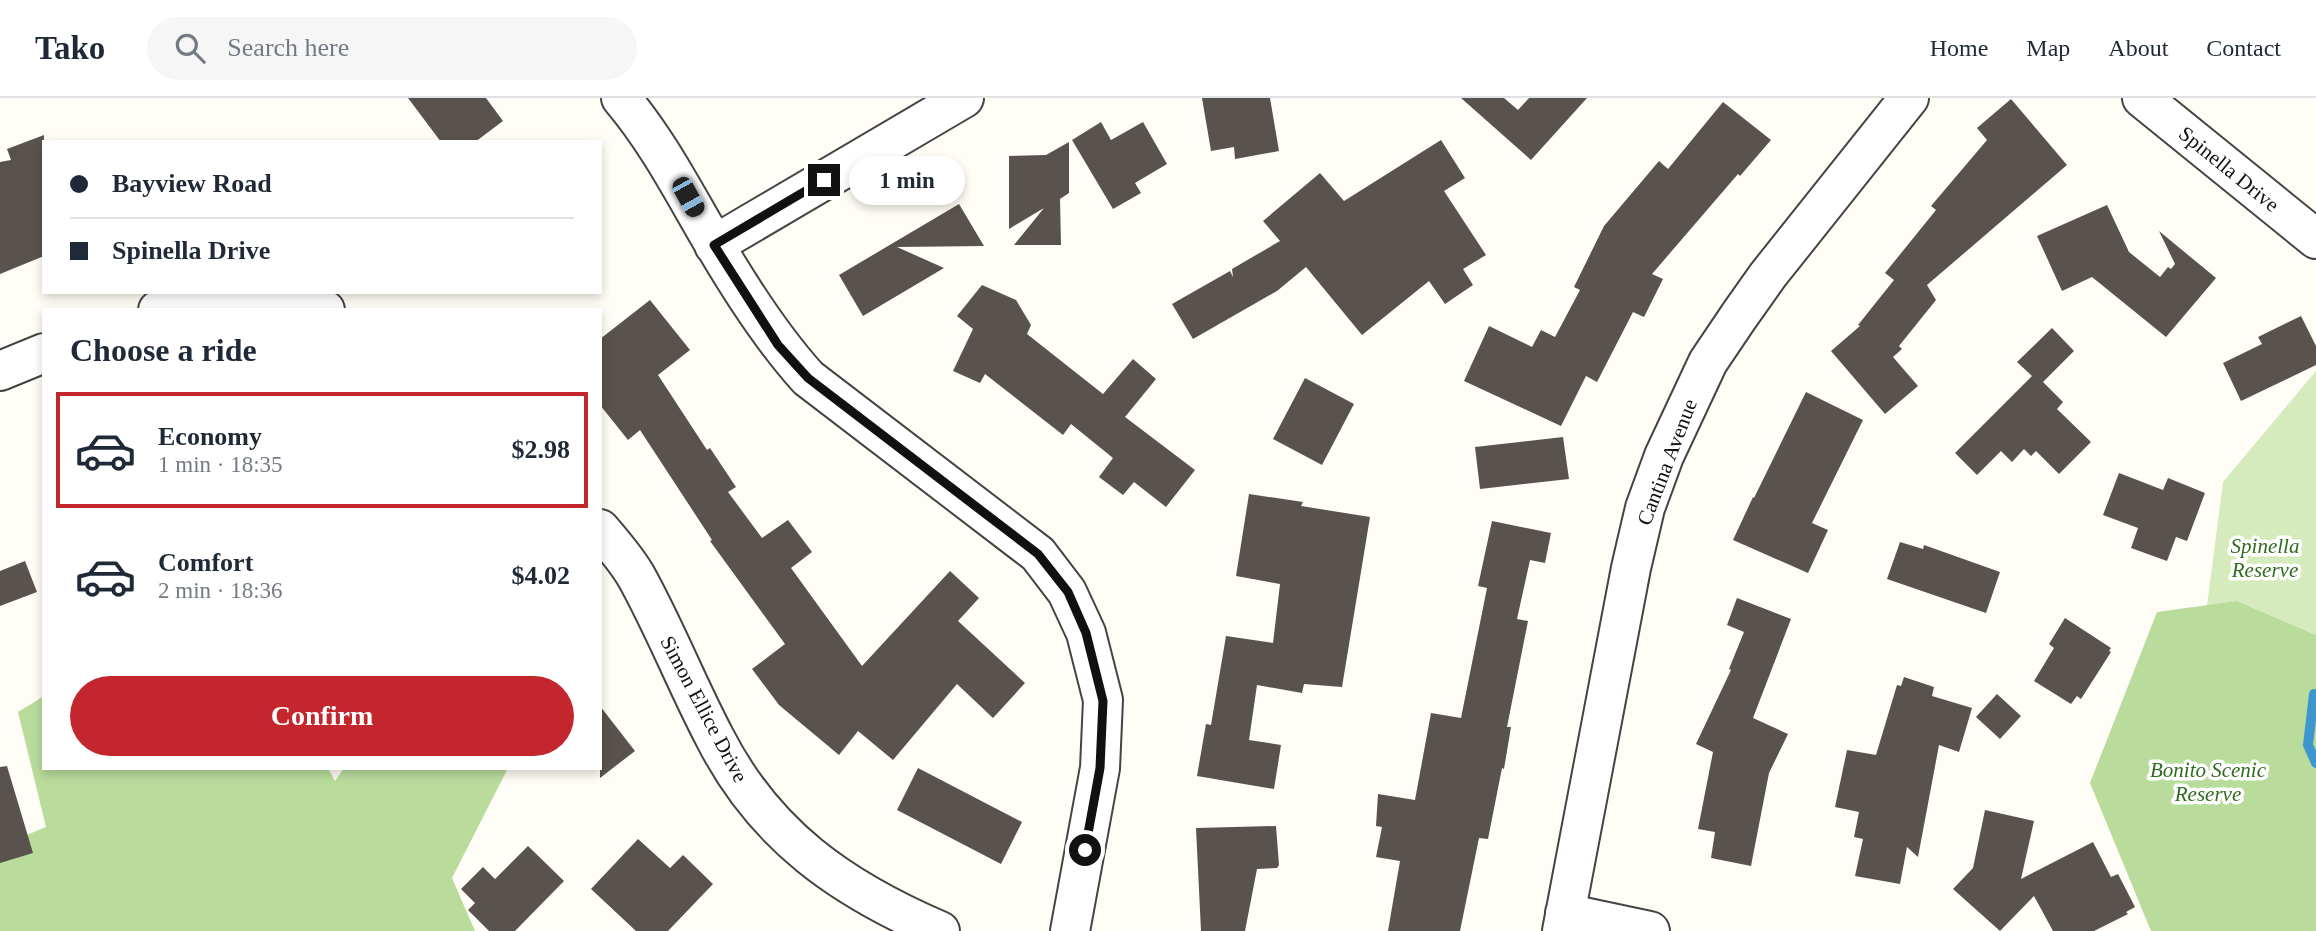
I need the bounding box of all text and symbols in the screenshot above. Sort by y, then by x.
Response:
search box [147,17,637,80]
icon: search [171,29,209,67]
text: Tako [35,30,105,66]
text: Search here [227,33,349,62]
text: Home [1930,35,1988,61]
text: Map [2026,35,2070,61]
text: About [2108,35,2168,61]
text: Contact [2206,35,2281,61]
street label: Spinella Drive [2174,121,2284,217]
callout: 1 min [848,155,964,204]
route end [808,164,840,196]
text: 1 min [879,168,935,193]
text: Bayview Road [112,169,272,198]
car [669,174,708,220]
text: Spinella Drive [112,236,270,265]
text: Choose a ride [70,332,257,368]
street label: Cantina Avenue [1632,396,1702,528]
icon: car [74,419,137,482]
text: Economy [158,422,262,451]
text: $2.98 [512,435,570,464]
text: 1 min · 18:35 [158,452,283,477]
park label: Spinella Reserve [2231,534,2299,582]
icon: car [74,545,137,608]
text: Comfort [158,548,253,577]
text: $4.02 [512,561,570,590]
text: 2 min · 18:36 [158,578,283,603]
street label: Simon Ellice Drive [655,632,753,786]
button: Confirm [70,676,574,756]
park label: Bonito Scenic Reserve [2150,758,2267,806]
route start [1069,834,1101,866]

